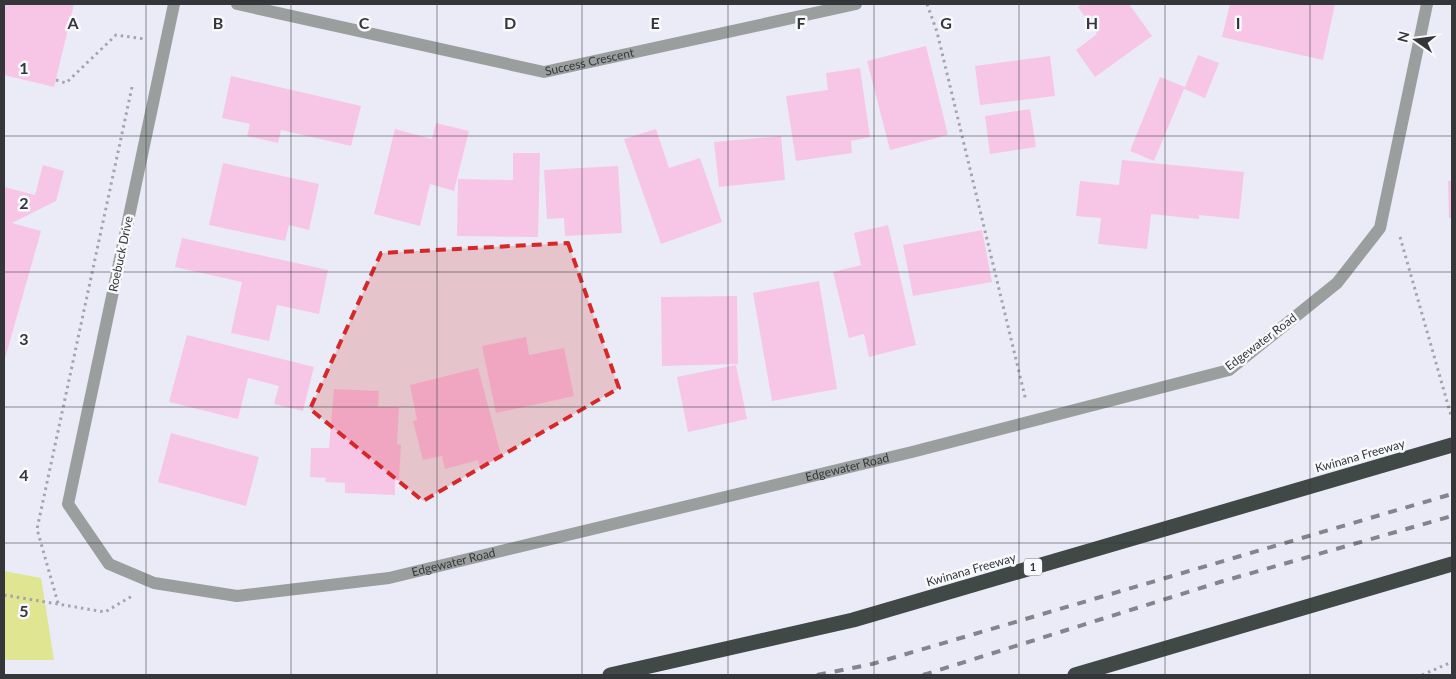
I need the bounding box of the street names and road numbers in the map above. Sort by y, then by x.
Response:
street label: Success Crescent [543,44,636,79]
street label: Roebuck Drive [105,215,136,293]
street label: Edgewater Road [1222,310,1299,373]
street label: Kwinana Freeway [1313,435,1407,475]
street label: Edgewater Road [804,450,890,484]
street label: Edgewater Road [410,545,497,579]
street label: Kwinana Freeway [924,549,1018,589]
road number: 1 [1024,558,1042,576]

